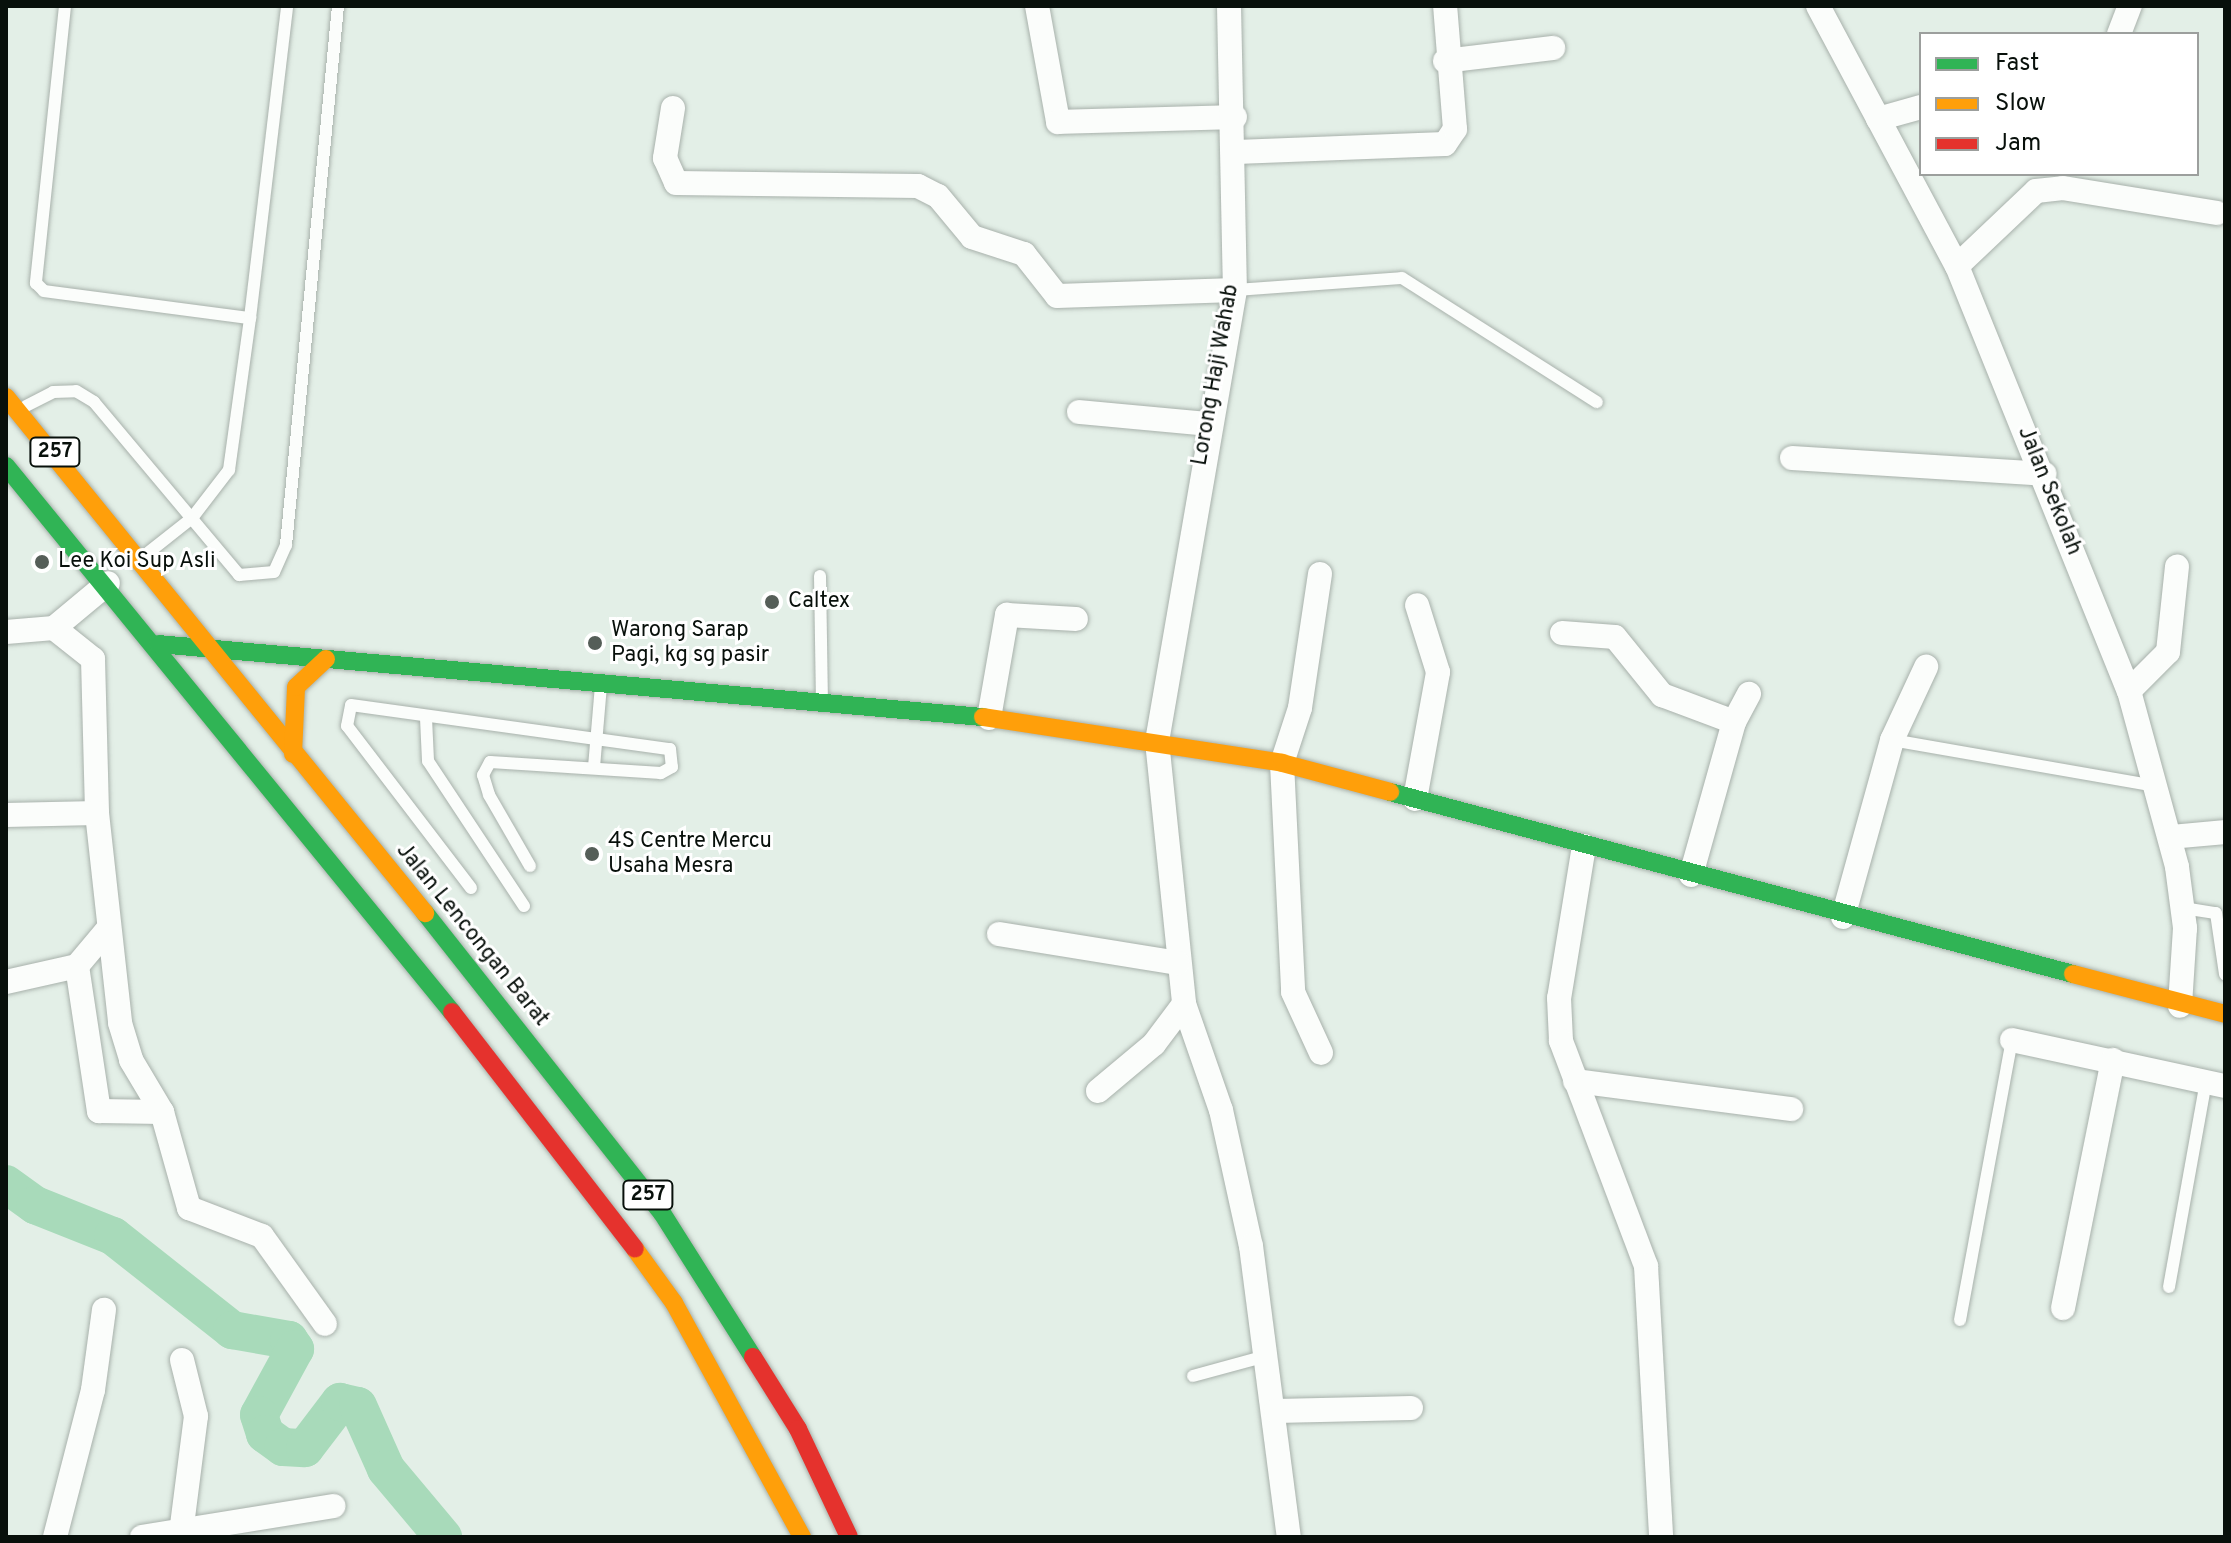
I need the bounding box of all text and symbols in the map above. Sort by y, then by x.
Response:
legend [1919,32,2199,176]
text: Fast [1995,49,2039,79]
text: Slow [1995,89,2046,119]
text: Jam [1995,129,2041,159]
street label: Lorong Haji Wahab [1187,282,1245,468]
street label: Jalan Sekolah [2011,423,2087,559]
road number: 257 [29,436,81,468]
place label: Lee Koi Sup Asli [58,549,216,575]
marker: Lee Koi Sup Asli [33,553,51,571]
place label: Caltex [788,589,850,615]
marker: Caltex [763,593,781,611]
place label: Warong Sarap Pagi, kg sg pasir [611,617,769,668]
marker: Warong Sarap Pagi, kg sg pasir [586,634,604,652]
place label: 4S Centre Mercu Usaha Mesra [608,828,772,880]
street label: Jalan Lencongan Barat [390,838,554,1032]
marker: 4S Centre Mercu Usaha Mesra [583,845,601,863]
road number: 257 [622,1179,674,1211]

